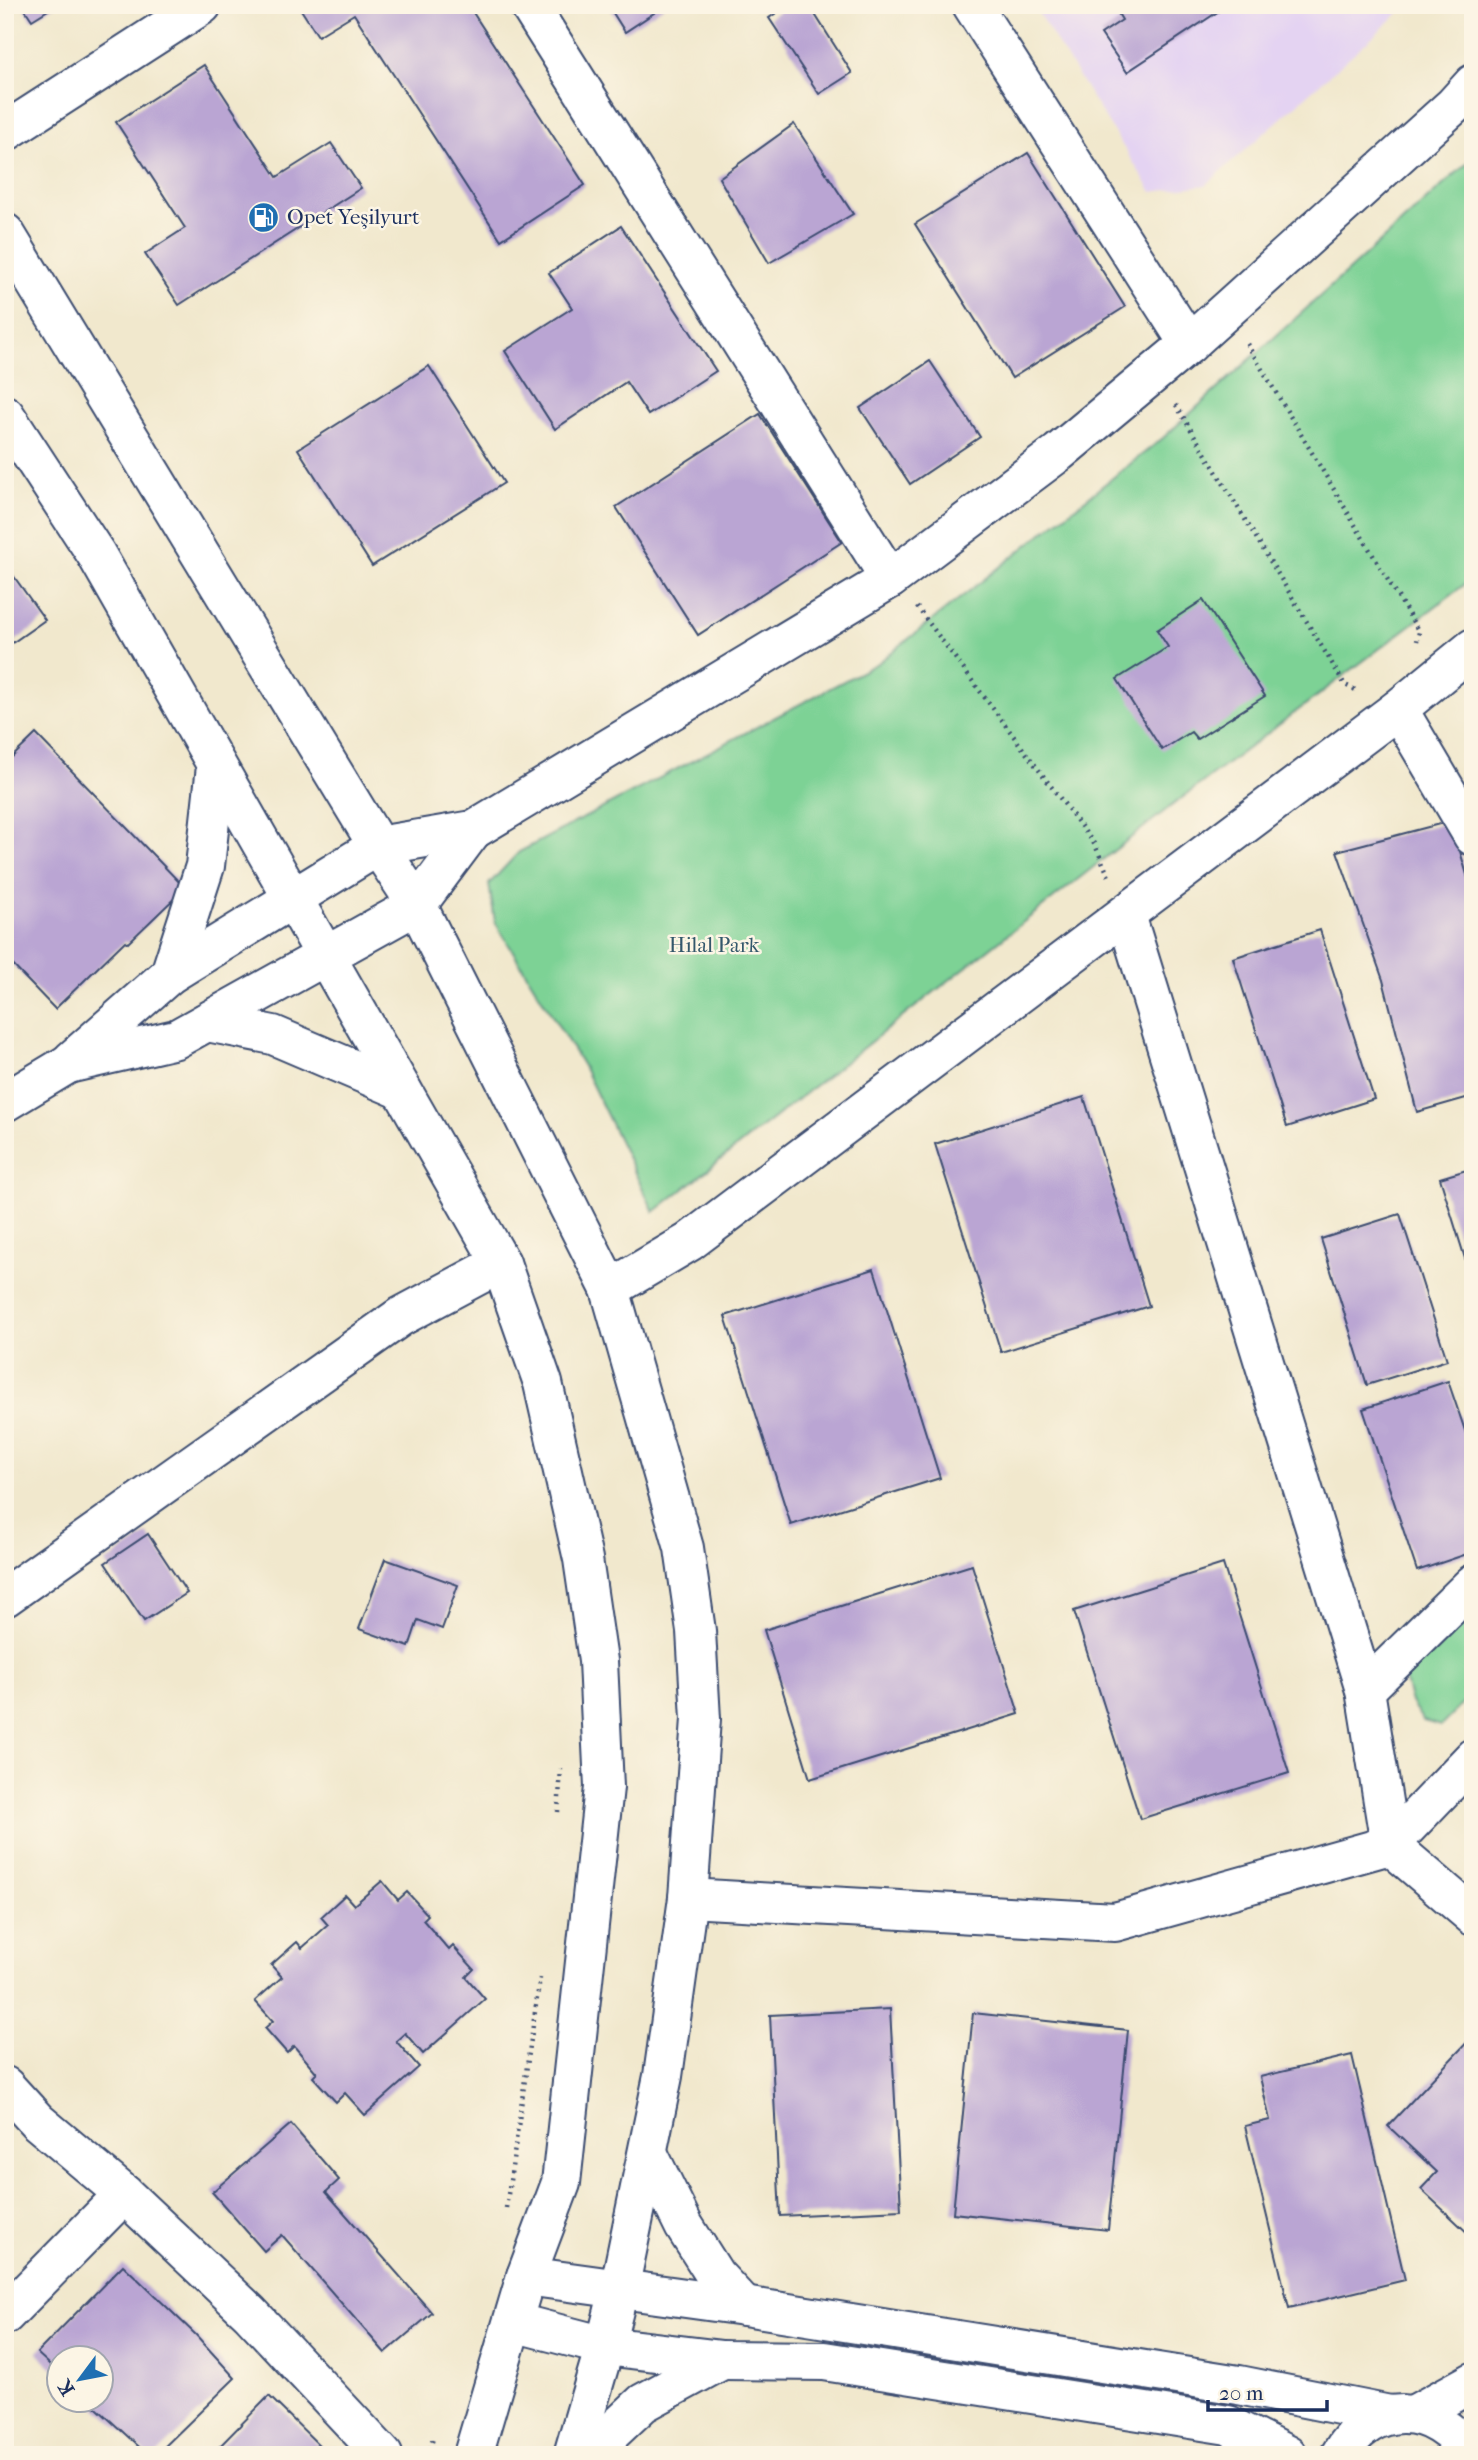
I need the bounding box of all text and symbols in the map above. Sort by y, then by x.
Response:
fuel station icon: Opet Yeşilyurt [247,200,281,234]
place label: Opet Yeşilyurt [287,205,420,229]
park label: Hilal Park [669,933,759,957]
north arrow [46,2344,116,2414]
scale bar [1208,2369,1328,2413]
text: K [53,2375,79,2399]
text: 20 m [1219,2381,1264,2405]

